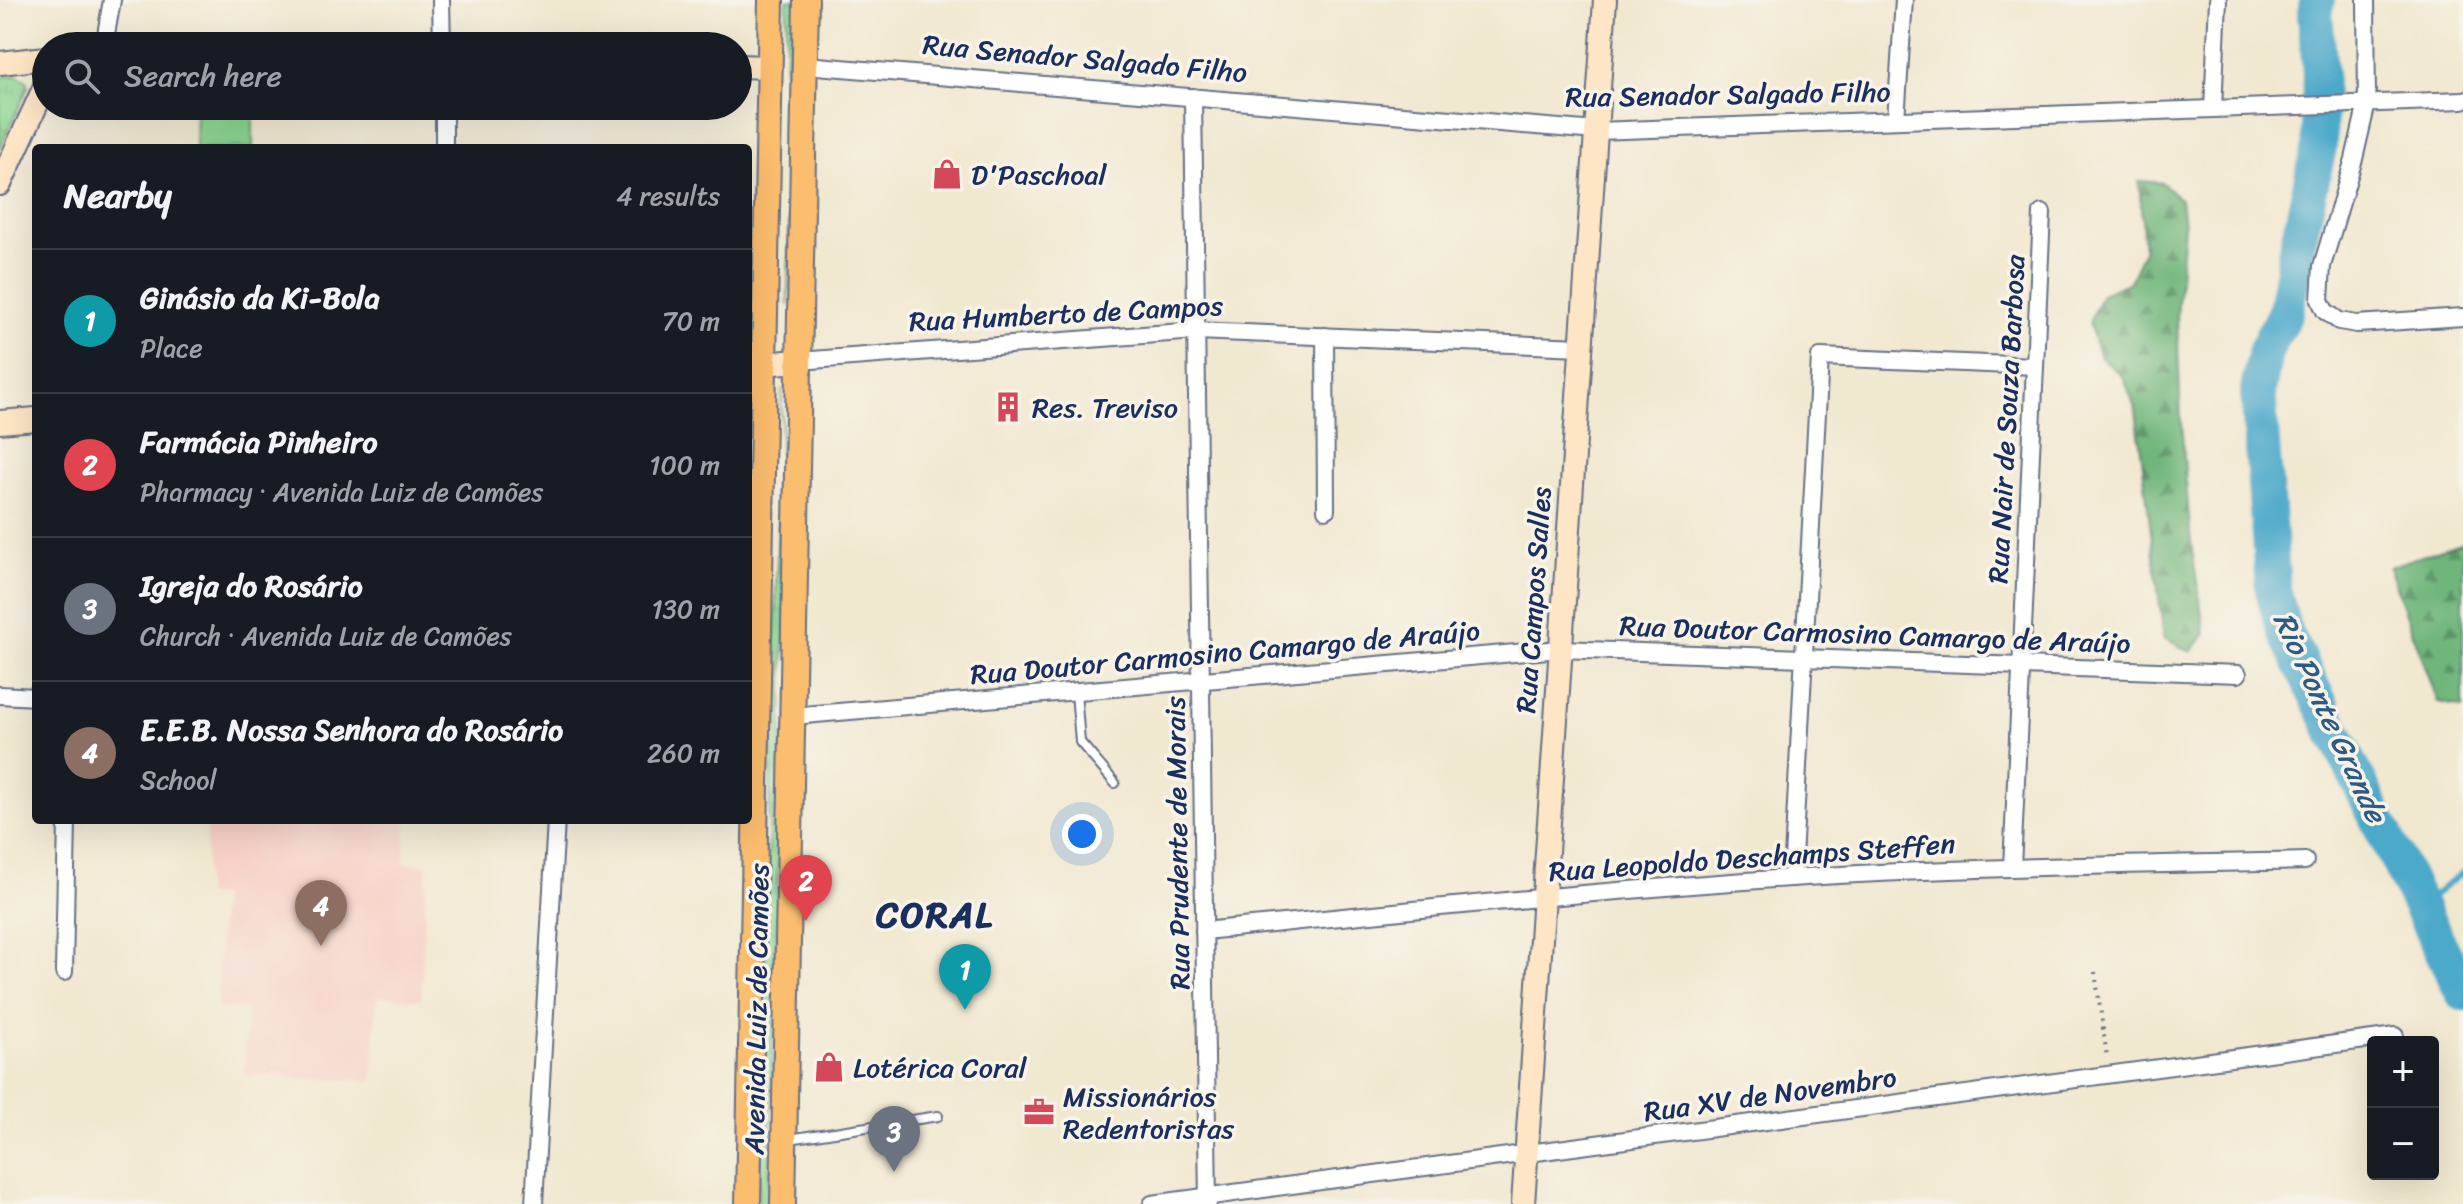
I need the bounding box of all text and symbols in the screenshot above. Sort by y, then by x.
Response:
street label: Rua Senador Salgado Filho [921,20,1249,97]
search box [32,32,752,120]
text: Search here [124,49,282,103]
icon: search [60,54,104,98]
street label: Rua Senador Salgado Filho [1565,67,1891,122]
place label: D'Paschoal [971,150,1108,199]
shop icon: D'Paschoal [930,157,964,191]
text: Nearby [64,166,172,226]
text: 4 results [616,173,720,219]
street label: Rua Nair de Souza Barbosa [1973,252,2040,585]
text: Ginásio da Ki-Bola [140,271,380,325]
street label: Rua Humberto de Campos [908,281,1225,346]
text: 1 [84,298,96,344]
text: 70 m [662,298,720,344]
text: Place [140,325,203,371]
place label: Res. Treviso [1032,383,1178,432]
building icon: Res. Treviso [991,390,1025,424]
text: Farmácia Pinheiro [140,415,378,469]
text: 2 [82,442,98,488]
text: 100 m [649,442,720,488]
text: Pharmacy · Avenida Luiz de Camões [140,469,543,515]
street label: Rua Campos Salles [1501,485,1566,715]
text: Igreja do Rosário [140,559,363,613]
text: 3 [83,586,97,632]
text: 130 m [651,586,720,632]
street label: Rua Doutor Carmosino Camargo de Araújo [1619,601,2131,668]
water label: Rio Ponte Grande [2258,603,2404,834]
street label: Rua Doutor Carmosino Camargo de Araújo [968,606,1482,699]
text: Church · Avenida Luiz de Camões [140,613,512,659]
street label: Rua Prudente de Morais [1150,696,1205,990]
text: E.E.B. Nossa Senhora do Rosário [140,703,563,757]
text: 4 [82,730,98,776]
text: 260 m [647,730,720,776]
text: School [140,757,217,803]
your location [1062,814,1102,854]
street label: Rua Leopoldo Deschamps Steffen [1547,819,1957,896]
pin: 2 [780,855,832,921]
street label: Avenida Luiz de Camões [729,863,784,1156]
pin: 4 [295,880,347,946]
district label: CORAL [875,883,994,947]
pin: 1 [939,944,991,1010]
map controls [2367,1036,2439,1180]
button: + [2367,1036,2439,1108]
place label: Lotérica Coral [853,1043,1028,1092]
shop icon: Lotérica Coral [812,1050,846,1084]
street label: Rua XV de Novembro [1641,1053,1900,1136]
place label: Missionários Redentoristas [1063,1072,1234,1153]
office icon: Missionários Redentoristas [1022,1095,1056,1129]
pin: 3 [868,1106,920,1172]
button: − [2367,1108,2439,1180]

